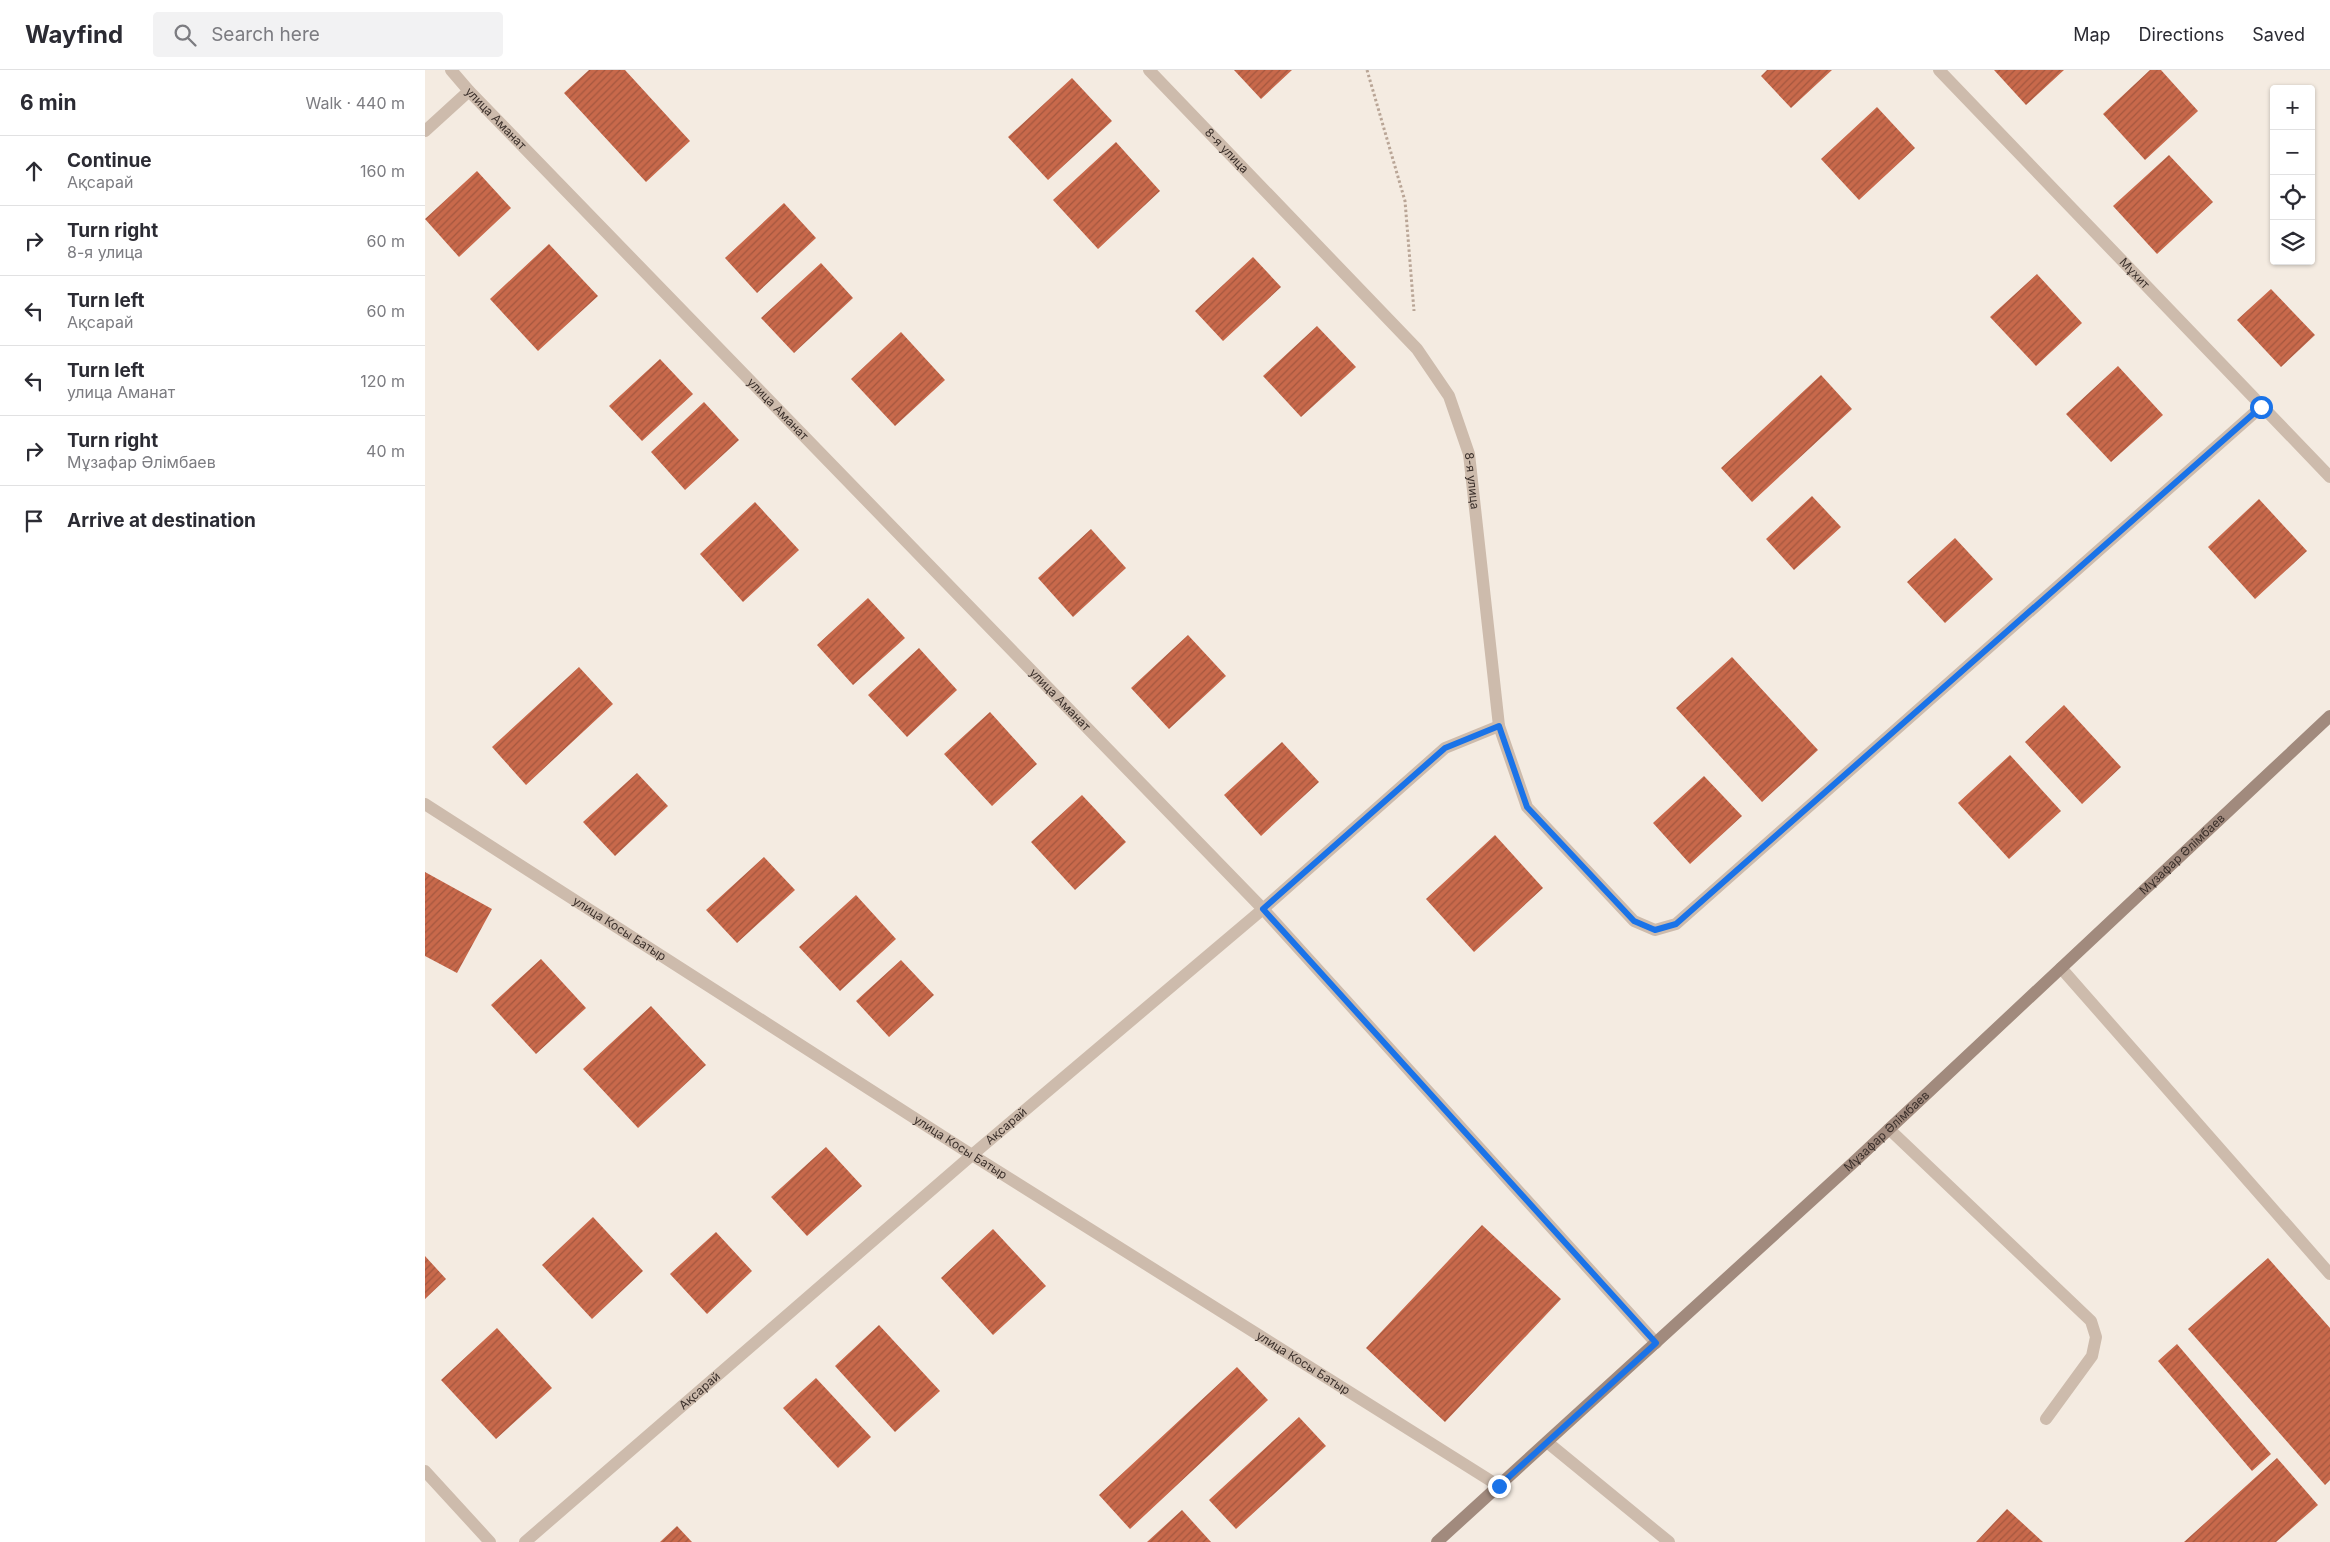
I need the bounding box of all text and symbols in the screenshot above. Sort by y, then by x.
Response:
search box [153,12,503,57]
text: Wayfind [25,20,123,49]
icon: search [171,21,199,49]
text: Search here [211,23,320,46]
text: Map [2073,24,2111,45]
text: Directions [2139,24,2224,45]
text: Saved [2252,24,2305,45]
street label: улица Аманат [462,84,530,153]
map controls [2270,85,2315,265]
button: + [2270,85,2315,130]
text: 6 min [20,90,77,115]
text: Walk · 440 m [306,93,405,113]
street label: 8-я улица [1202,125,1252,176]
button: − [2270,130,2315,175]
text: Continue [67,149,152,172]
icon: ahead [20,157,48,185]
text: 160 m [360,161,405,181]
text: Ақсарай [67,172,133,192]
button: locate [2270,175,2315,220]
text: Turn right [67,219,158,242]
button: layers [2270,220,2315,265]
icon: right [20,227,48,255]
text: 60 m [366,231,405,251]
text: 8-я улица [67,242,143,262]
street label: Мұхит [2117,255,2153,292]
text: Turn left [67,289,145,312]
icon: left [20,297,48,325]
text: 60 m [366,301,405,321]
text: Ақсарай [67,312,133,332]
text: Turn left [67,359,145,382]
icon: left [20,367,48,395]
text: 120 m [360,371,405,391]
street label: улица Аманат [744,374,812,443]
text: улица Аманат [67,382,175,402]
route start [2250,396,2273,419]
text: Turn right [67,429,158,452]
icon: right [20,437,48,465]
text: 40 m [366,441,405,461]
street label: 8-я улица [1462,451,1483,510]
text: Мұзафар Әлімбаев [67,452,216,472]
icon: arrive [20,507,48,535]
text: Arrive at destination [67,509,256,532]
street label: улица Аманат [1027,665,1094,734]
street label: Мұзафар Әлімбаев [2136,810,2228,898]
street label: улица Косы Батыр [570,893,669,964]
street label: Мұзафар Әлімбаев [1840,1087,1932,1175]
street label: Ақсарай [982,1104,1030,1148]
street label: улица Косы Батыр [911,1112,1010,1182]
street label: улица Косы Батыр [1254,1328,1353,1398]
street label: Ақсарай [676,1368,723,1412]
route end [1488,1475,1511,1498]

